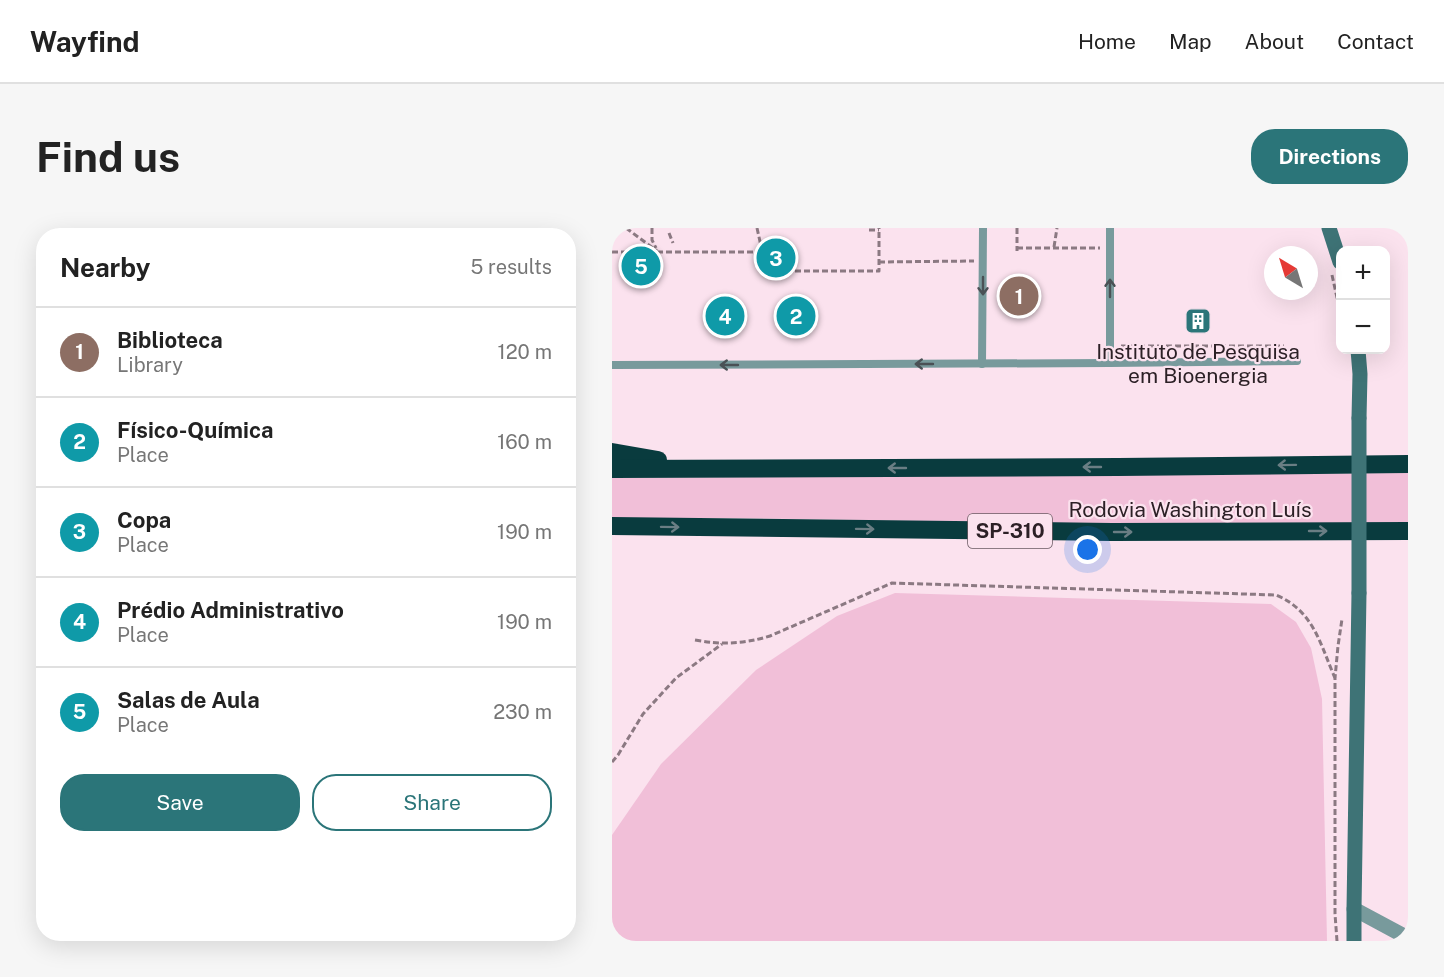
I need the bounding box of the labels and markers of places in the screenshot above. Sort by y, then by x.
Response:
pin: 3 [756,236,796,280]
pin: 5 [621,243,660,288]
pin: 1 [1000,274,1038,318]
pin: 4 [706,294,744,338]
pin: 2 [776,294,816,338]
building icon: Instituto de Pesquisa em Bioenergia [1183,306,1213,336]
place label: Instituto de Pesquisa em Bioenergia [1096,339,1300,388]

